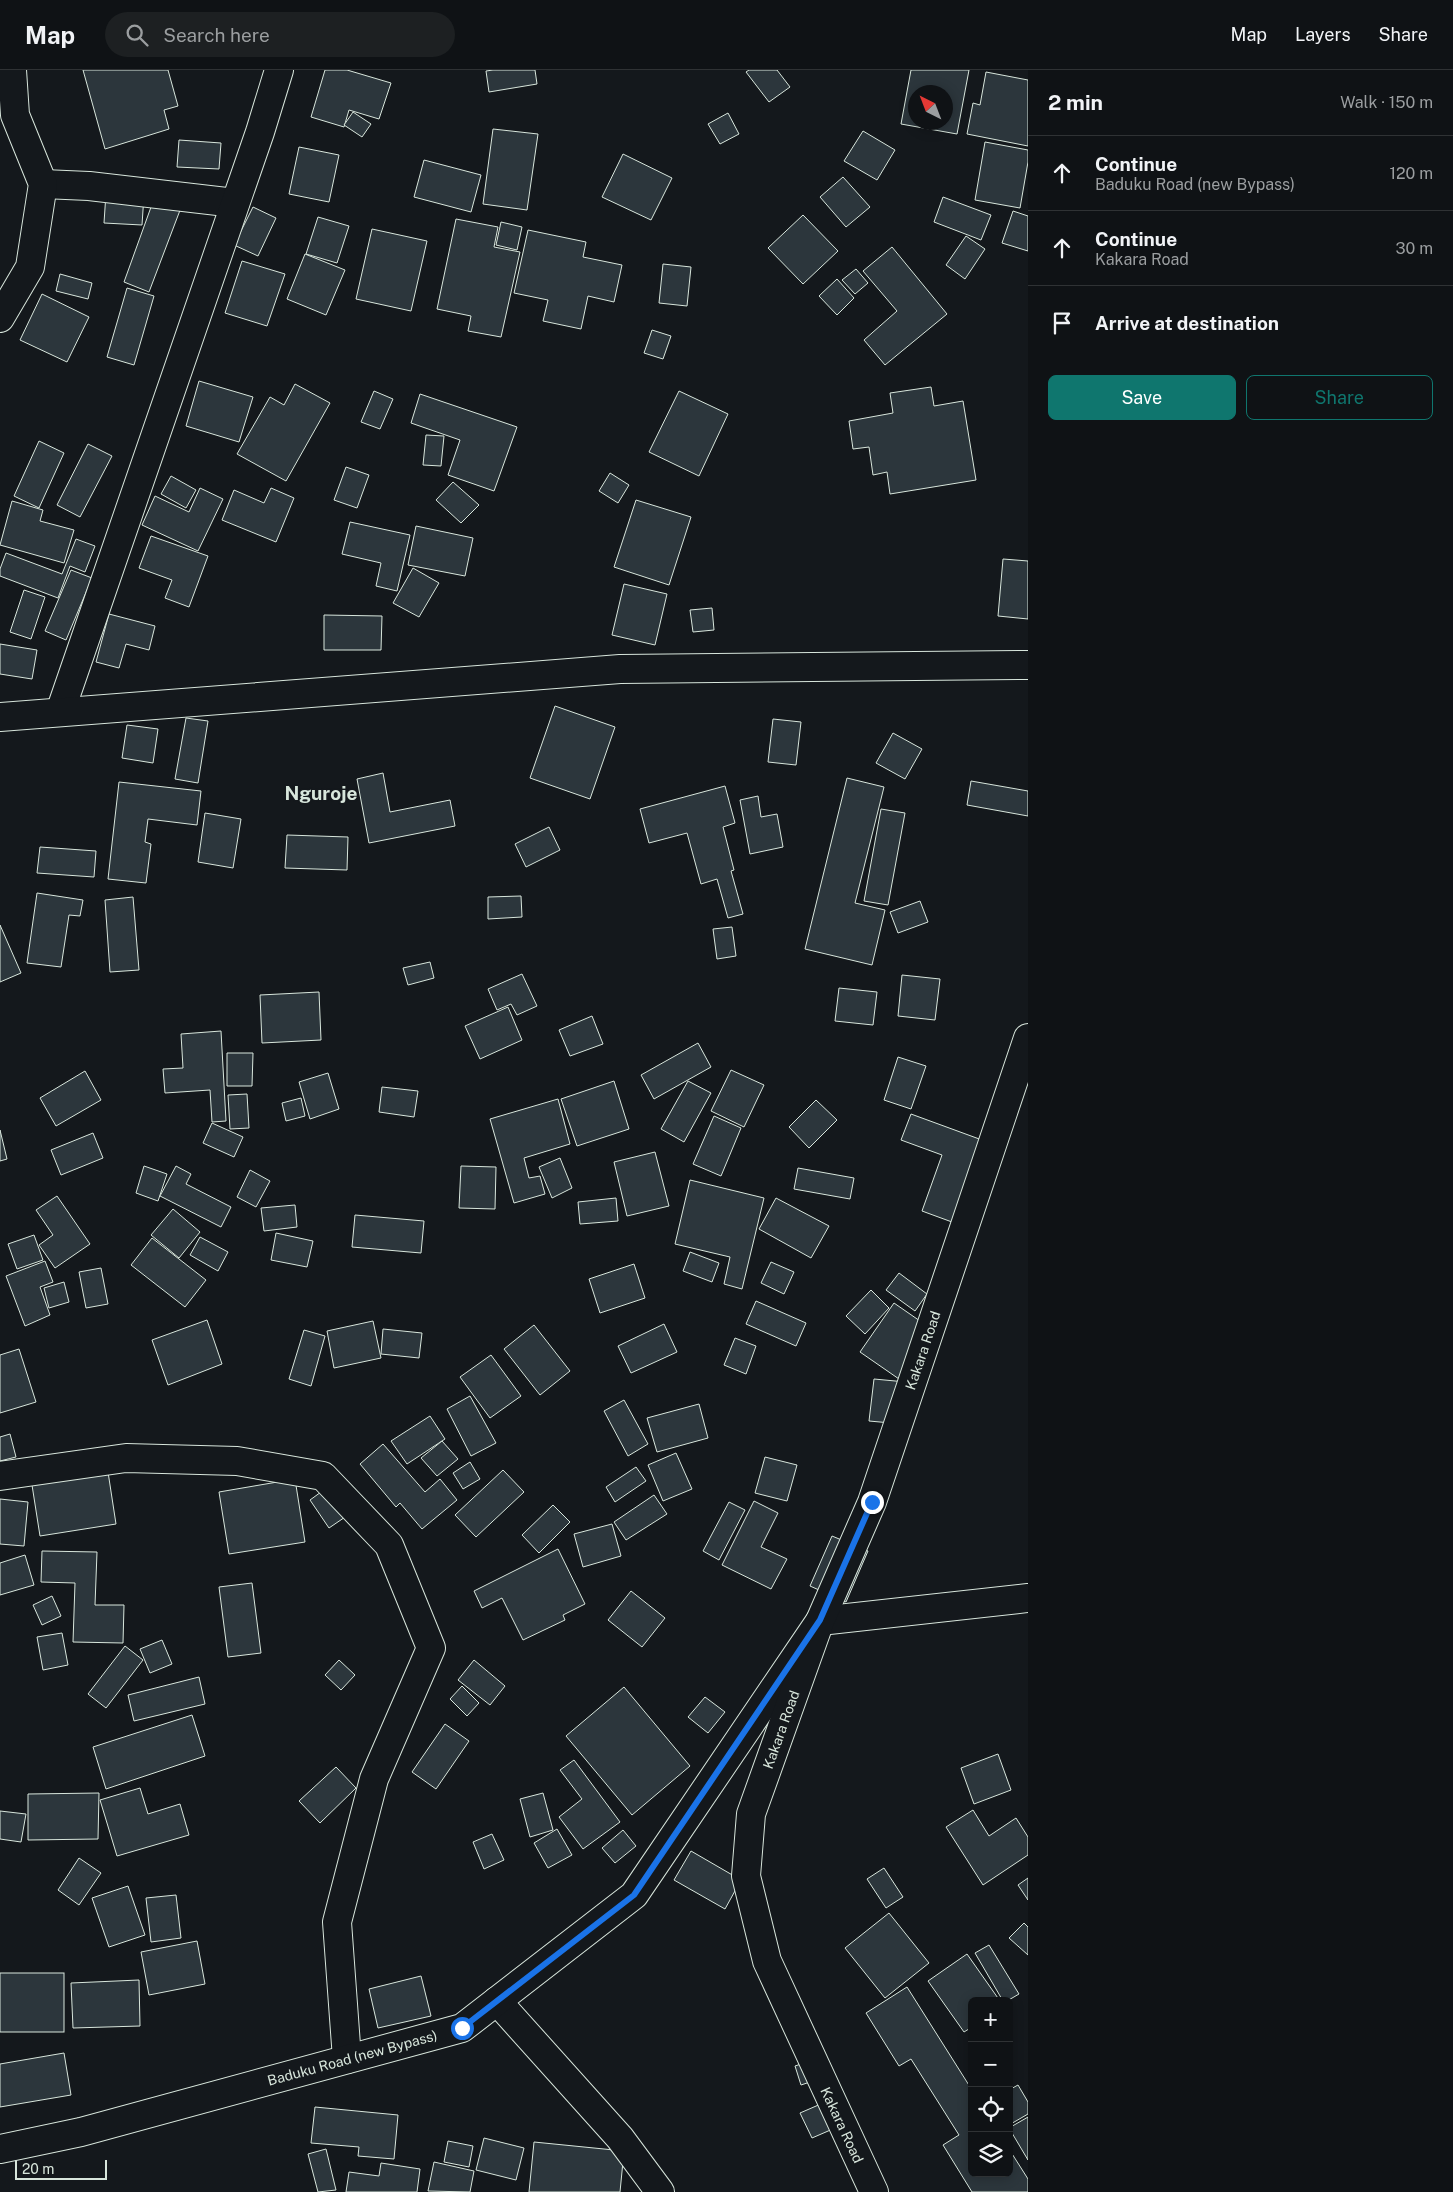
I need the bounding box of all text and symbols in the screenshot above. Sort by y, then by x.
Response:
search box [105,12,455,57]
text: Map [25,21,75,49]
icon: search [123,21,151,49]
text: Search here [163,24,270,46]
text: Map [1231,24,1267,45]
text: Layers [1295,24,1351,45]
text: Share [1379,24,1428,45]
north arrow [908,85,953,130]
text: 2 min [1048,90,1103,115]
text: Walk · 150 m [1340,93,1433,112]
text: Continue [1095,153,1177,175]
icon: ahead [1048,159,1076,187]
text: 120 m [1389,164,1433,183]
text: Baduku Road (new Bypass) [1095,175,1295,194]
text: Continue [1095,228,1177,250]
icon: ahead [1048,234,1076,262]
text: 30 m [1396,239,1433,258]
text: Kakara Road [1095,250,1189,269]
icon: arrive [1048,309,1076,337]
text: Arrive at destination [1095,312,1279,334]
button: Save [1048,375,1236,420]
button: Share [1246,375,1433,420]
district label: Nguroje [284,782,358,804]
street label: Kakara Road [902,1309,944,1392]
route end [861,1491,884,1514]
street label: Kakara Road [760,1688,803,1771]
map controls [968,1997,1013,2177]
button: + [968,1997,1013,2042]
route start [451,2017,474,2040]
street label: Baduku Road (new Bypass) [266,2027,439,2089]
button: − [968,2042,1013,2087]
street label: Kakara Road [817,2084,867,2166]
button: locate [968,2087,1013,2132]
button: layers [968,2132,1013,2177]
scale bar [15,2157,108,2180]
text: 20 m [22,2161,54,2177]

